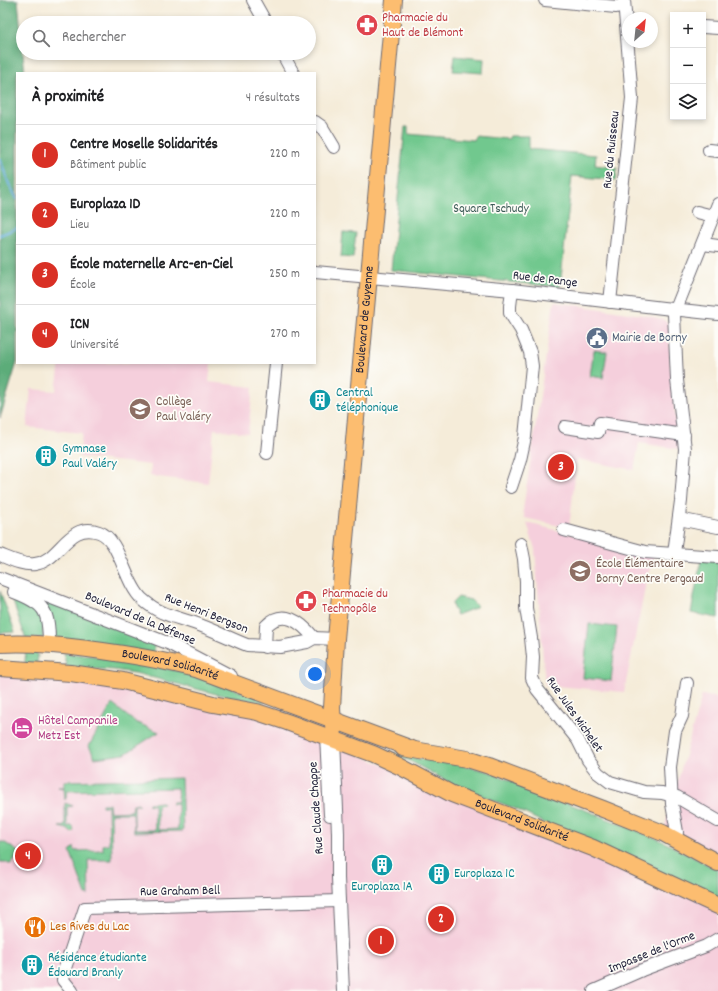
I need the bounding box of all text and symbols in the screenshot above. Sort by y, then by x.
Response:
place label: Pharmacie du Haut de Blémont [382,9,464,43]
pharmacy icon: Pharmacie du Haut de Blémont [354,12,380,38]
north arrow [622,12,658,48]
map controls [670,12,706,120]
button: + [670,12,706,48]
search box [16,16,316,60]
icon: search [30,27,52,49]
text: Rechercher [62,27,126,49]
button: − [670,48,706,84]
button: layers [670,84,706,120]
text: À proximité [32,86,104,110]
text: 4 résultats [246,89,300,108]
street label: Rue du Ruisseau [598,110,626,190]
text: Centre Moselle Solidarités [70,134,218,156]
text: 1 [44,145,46,164]
text: 220 m [270,145,300,164]
text: Bâtiment public [70,156,146,175]
text: Europlaza 1D [70,194,140,216]
park label: Square Tschudy [453,200,530,219]
text: 2 [42,205,48,224]
text: 220 m [270,205,300,224]
text: Lieu [70,216,89,235]
text: École maternelle Arc-en-Ciel [70,254,233,276]
text: 3 [42,265,48,284]
text: 250 m [269,265,300,284]
street label: Boulevard de Guyenne [351,265,379,374]
street label: Rue de Pange [512,267,579,293]
text: École [70,276,96,295]
text: ICN [70,314,89,336]
text: 4 [42,325,48,344]
text: 270 m [270,325,300,344]
public building icon: Mairie de Borny [584,325,610,351]
place label: Mairie de Borny [612,329,688,348]
text: Université [70,336,119,355]
place label: Central téléphonique [336,384,399,418]
building icon: Central téléphonique [307,387,333,413]
place label: Collège Paul Valéry [156,393,212,427]
school or university icon: Collège Paul Valéry [127,396,153,422]
place label: Gymnase Paul Valéry [62,440,118,474]
building icon: Gymnase Paul Valéry [33,443,59,469]
pin: 3 [548,452,574,482]
place label: École Élémentaire Borny Centre Pergaud [596,555,703,589]
school or university icon: École Élémentaire Borny Centre Pergaud [567,558,593,584]
place label: Pharmacie du Technopôle [322,585,388,619]
street label: Boulevard de la Défense [82,587,199,651]
pharmacy icon: Pharmacie du Technopôle [293,588,319,614]
street label: Rue Henri Bergson [161,589,251,639]
street label: Boulevard Solidarité [121,644,221,686]
your location [305,664,325,684]
street label: Rue Jules Michelet [541,673,607,757]
place label: Hôtel Campanile Metz Est [38,712,118,746]
hotel icon: Hôtel Campanile Metz Est [9,715,35,741]
street label: Rue Claude Chappe [304,761,330,855]
street label: Boulevard Solidarité [472,794,572,847]
pin: 4 [15,841,41,871]
building icon: Europlaza 1A [369,852,395,878]
building icon: Europlaza 1C [426,861,452,887]
place label: Europlaza 1C [454,865,515,884]
place label: Europlaza 1A [351,878,413,897]
street label: Rue Graham Bell [140,882,220,902]
pin: 2 [428,904,454,934]
restaurant icon: Les Rives du Lac [22,914,48,940]
place label: Les Rives du Lac [50,918,129,937]
pin: 1 [368,926,394,956]
street label: Impasse de l'Orme [606,927,698,979]
place label: Résidence étudiante Édouard Branly [48,949,147,983]
building icon: Résidence étudiante Édouard Branly [19,952,45,978]

